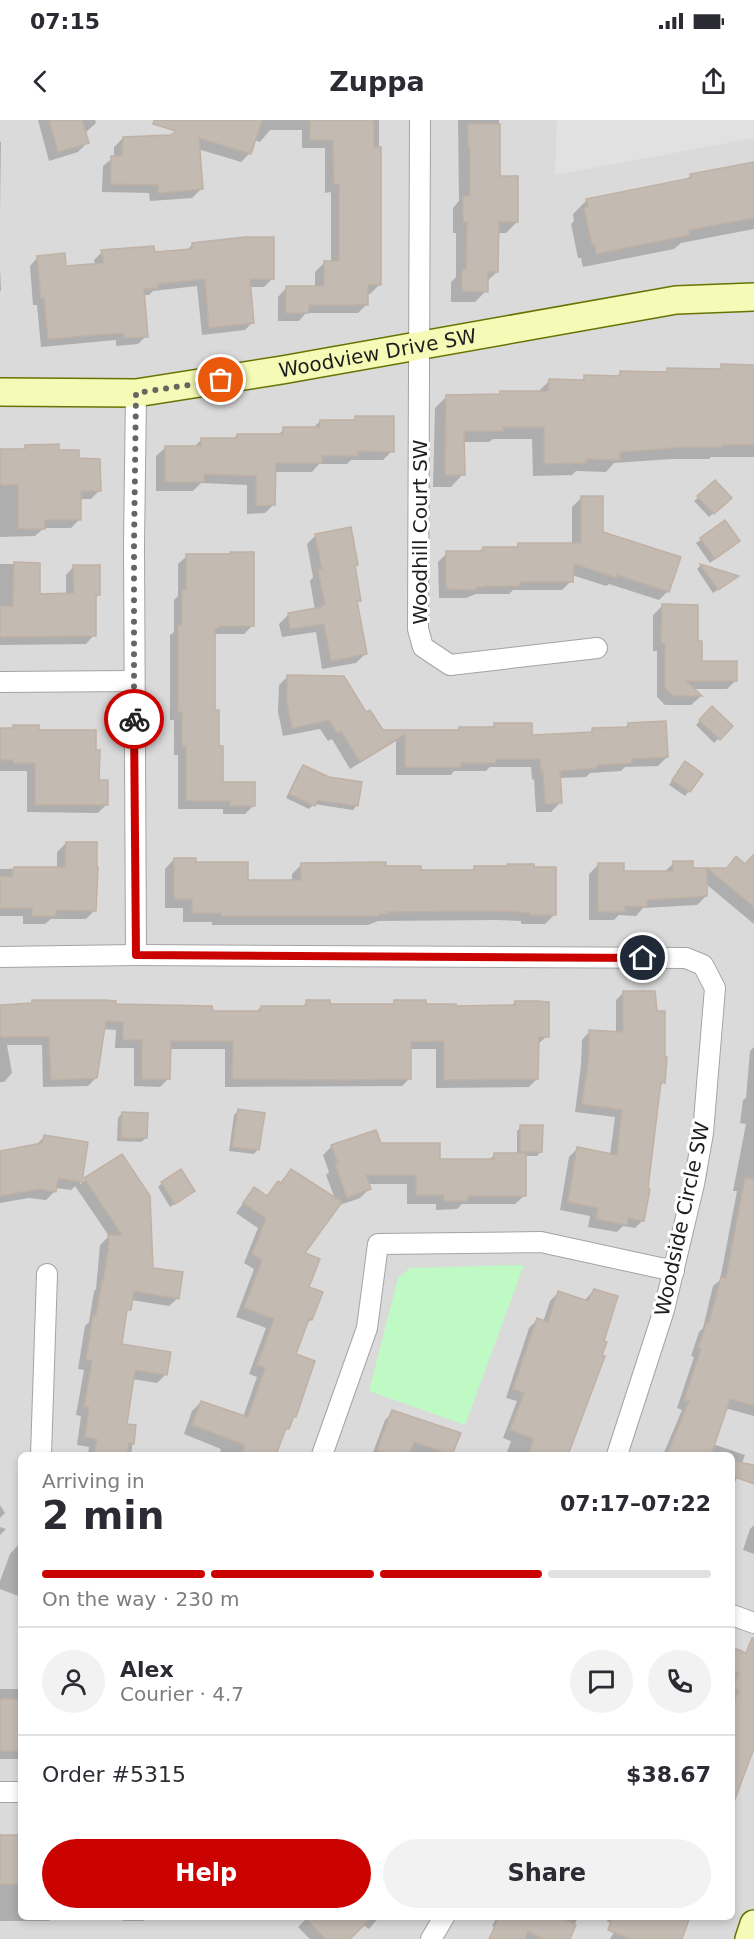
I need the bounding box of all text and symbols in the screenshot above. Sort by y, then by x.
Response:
text: 07:15 [30,9,100,34]
icon: back [24,65,57,98]
icon: share [697,65,730,98]
text: Zuppa [329,66,425,97]
street label: Woodview Drive SW [277,324,479,382]
pin [195,354,246,405]
icon: bag [204,363,237,396]
street label: Woodhill Court SW [408,439,432,625]
courier [104,689,164,749]
icon: bike [118,703,151,736]
pin [617,932,668,983]
icon: home [626,941,659,974]
street label: Woodside Circle SW [650,1119,714,1318]
text: Arriving in [42,1469,145,1493]
text: 07:17–07:22 [560,1491,711,1516]
text: 2 min [42,1493,164,1538]
text: On the way · 230 m [42,1587,240,1611]
button: person [42,1650,105,1713]
button: chat [570,1650,633,1713]
button: phone [648,1650,711,1713]
text: Alex [120,1657,174,1682]
text: Courier · 4.7 [120,1682,244,1706]
text: Order #5315 [42,1762,186,1787]
text: $38.67 [626,1762,711,1787]
button: Help [42,1839,371,1908]
button: Share [383,1839,711,1908]

